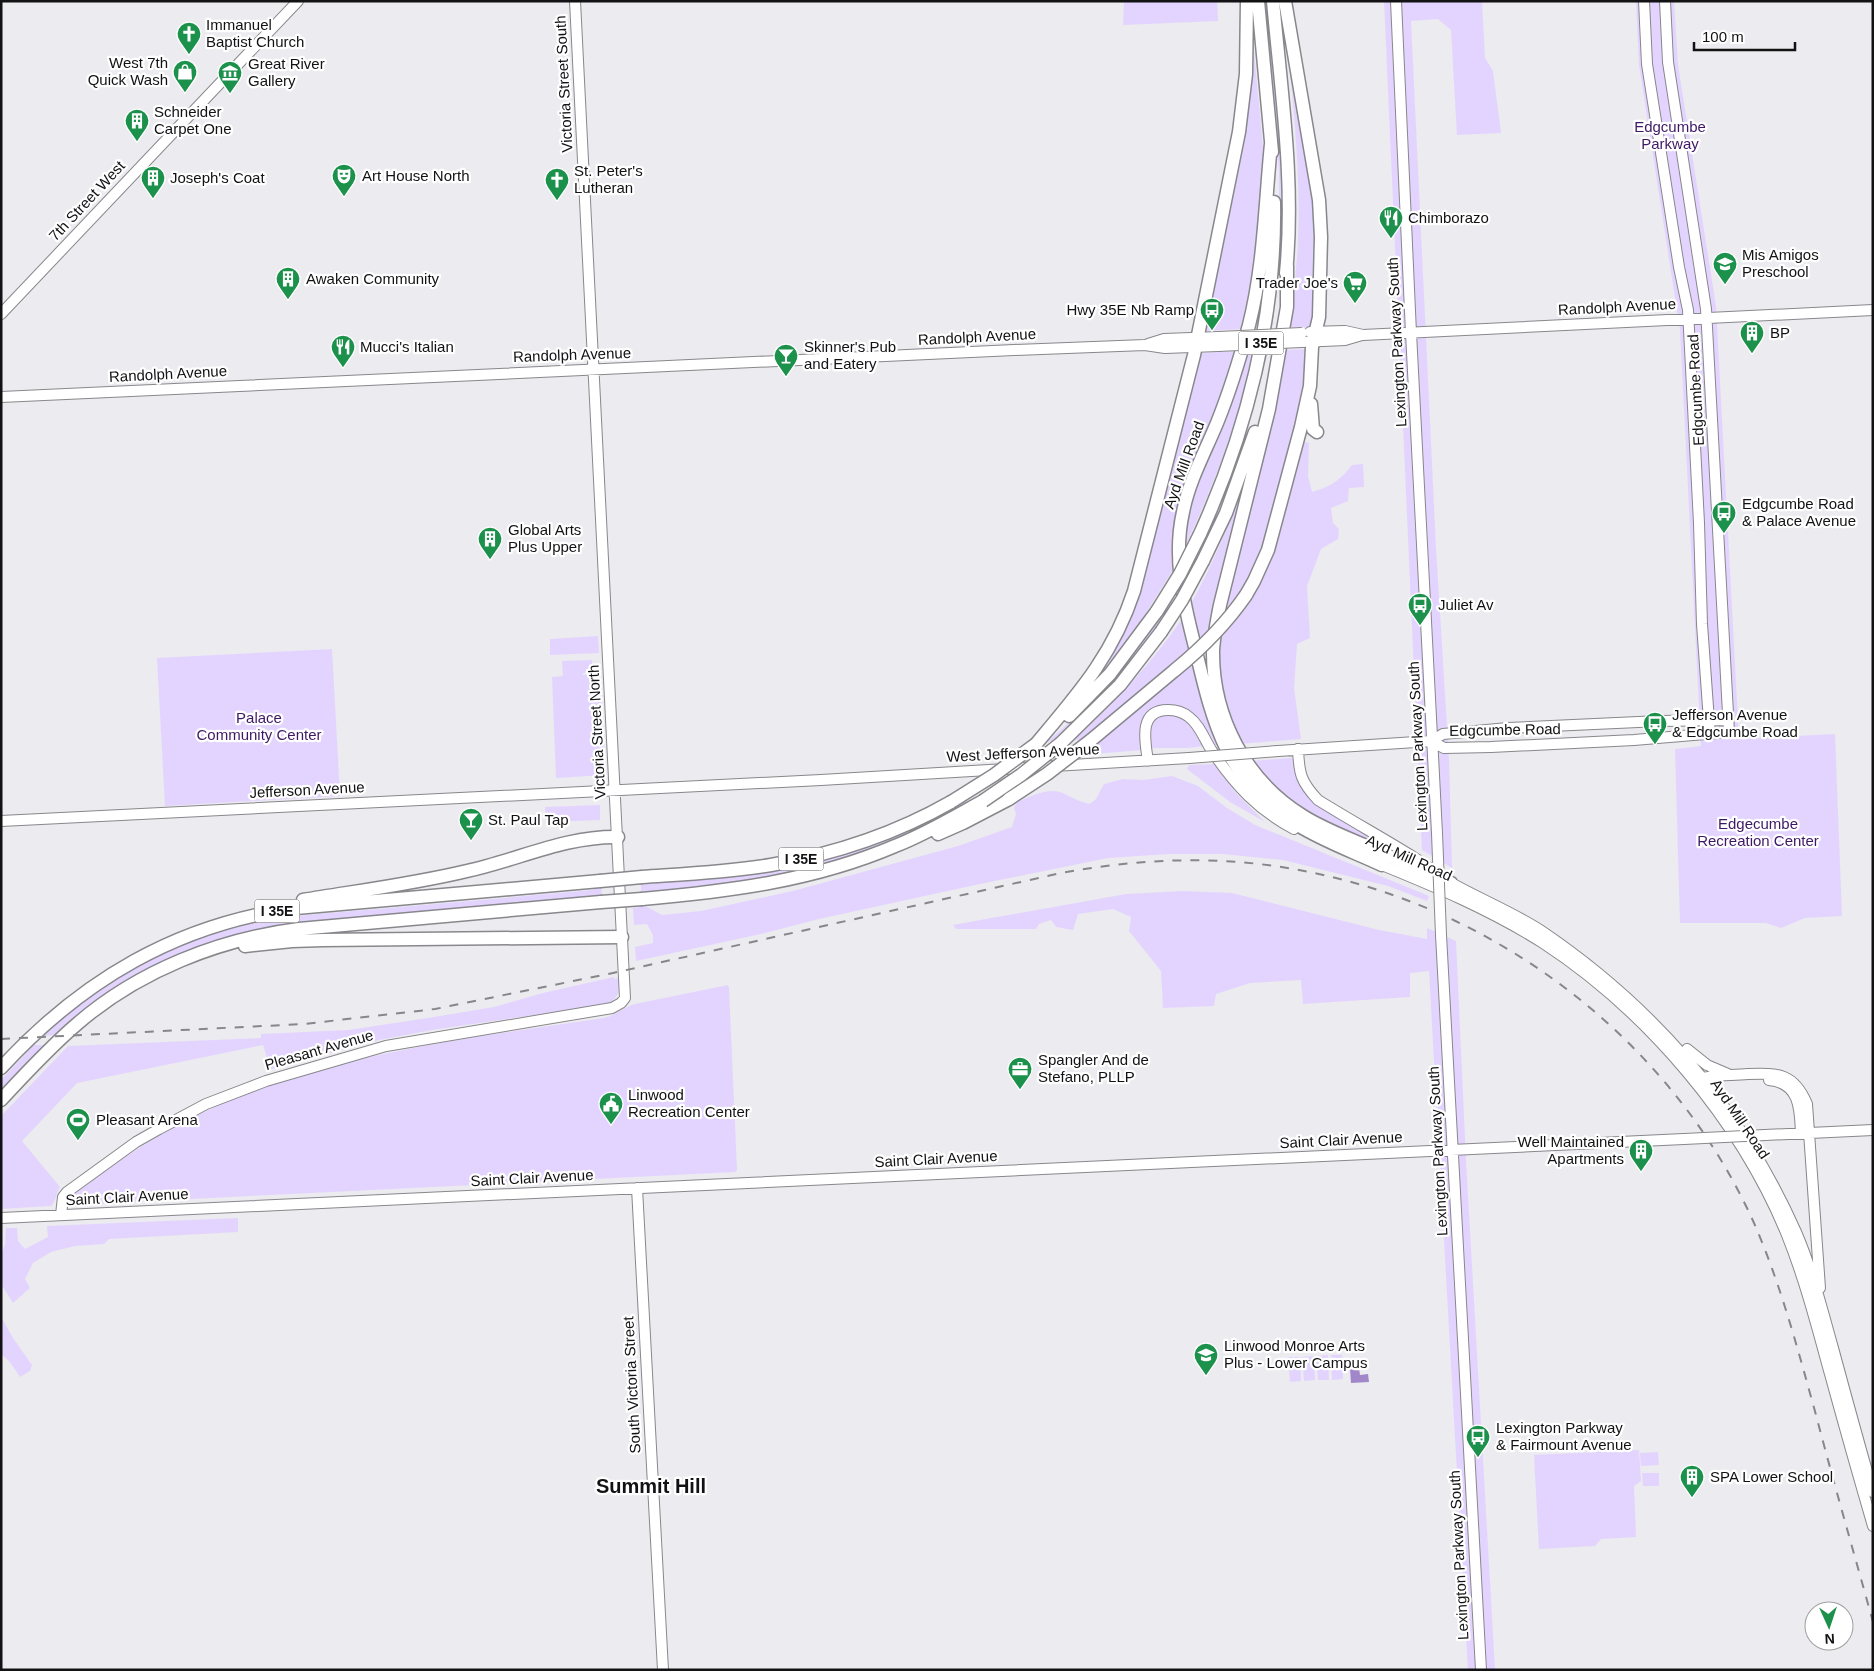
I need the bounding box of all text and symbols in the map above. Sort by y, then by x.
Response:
street label: Victoria Street South [551,15,576,153]
place label: Immanuel Baptist Church [206,16,304,50]
scale bar [1694,20,1795,52]
church icon: Immanuel Baptist Church [176,21,202,55]
text: 100 m [1702,28,1744,45]
place label: West 7th Quick Wash [88,54,168,88]
place label: Great River Gallery [248,55,325,89]
shop icon: West 7th Quick Wash [172,59,198,93]
museum icon: Great River Gallery [217,60,243,94]
place label: Schneider Carpet One [154,103,232,137]
building icon: Schneider Carpet One [124,108,150,142]
park label: Edgcumbe Parkway [1634,118,1706,152]
street label: 7th Street West [45,157,129,244]
place label: St. Peter's Lutheran [574,162,643,196]
theatre icon: Art House North [331,163,357,197]
building icon: Joseph's Coat [140,165,166,199]
place label: Art House North [362,167,470,184]
church icon: St. Peter's Lutheran [544,167,570,201]
place label: Joseph's Coat [170,169,265,186]
restaurant icon: Chimborazo [1378,205,1404,239]
place label: Chimborazo [1408,209,1489,226]
place label: Mis Amigos Preschool [1742,246,1819,280]
school or university icon: Mis Amigos Preschool [1712,251,1738,285]
street label: Lexington Parkway South [1384,257,1409,427]
building icon: Awaken Community [275,266,301,300]
place label: Awaken Community [306,270,440,287]
supermarket icon: Trader Joe's [1342,270,1368,304]
place label: Trader Joe's [1256,274,1338,291]
street label: Randolph Avenue [1558,295,1676,318]
bus stop icon: Hwy 35E Nb Ramp [1199,297,1225,331]
place label: Hwy 35E Nb Ramp [1066,301,1194,318]
building icon: BP [1739,320,1765,354]
place label: BP [1770,324,1790,341]
street label: Randolph Avenue [918,325,1036,348]
road number: I 35E [1238,332,1284,354]
restaurant icon: Mucci's Italian [330,334,356,368]
street label: Edgcumbe Road [1684,334,1707,446]
place label: Mucci's Italian [360,338,454,355]
place label: Skinner's Pub and Eatery [804,338,896,372]
bar icon: Skinner's Pub and Eatery [773,343,799,377]
street label: Randolph Avenue [513,344,631,365]
street label: Randolph Avenue [109,362,227,385]
street label: Ayd Mill Road [1160,419,1207,511]
place label: Edgcumbe Road & Palace Avenue [1742,495,1856,529]
bus stop icon: Edgcumbe Road & Palace Avenue [1711,500,1737,534]
place label: Global Arts Plus Upper [508,521,582,555]
building icon: Global Arts Plus Upper [477,526,503,560]
bus stop icon: Juliet Av [1407,592,1433,626]
place label: Juliet Av [1438,596,1494,613]
street label: Lexington Parkway South [1405,661,1430,831]
street label: Victoria Street North [584,664,609,800]
place label: Jefferson Avenue & Edgcumbe Road [1672,706,1798,740]
park label: Palace Community Center [196,709,322,743]
bus stop icon: Jefferson Avenue & Edgcumbe Road [1642,711,1668,745]
street label: Edgcumbe Road [1449,720,1561,739]
street label: West Jefferson Avenue [946,740,1100,765]
street label: Jefferson Avenue [249,778,365,801]
bar icon: St. Paul Tap [458,807,484,841]
place label: St. Paul Tap [488,811,569,828]
park label: Edgecumbe Recreation Center [1697,815,1819,849]
street label: Ayd Mill Road [1364,831,1455,884]
road number: I 35E [778,848,824,871]
road number: I 35E [254,899,300,922]
street label: Pleasant Avenue [263,1026,375,1073]
place label: Spangler And de Stefano, PLLP [1038,1051,1149,1085]
office icon: Spangler And de Stefano, PLLP [1007,1056,1033,1090]
street label: Lexington Parkway South [1425,1066,1450,1236]
street label: Ayd Mill Road [1708,1076,1773,1162]
place label: Linwood Recreation Center [628,1086,750,1120]
public building icon: Linwood Recreation Center [598,1091,624,1125]
sports icon: Pleasant Arena [65,1107,91,1141]
place label: Pleasant Arena [96,1111,198,1128]
street label: Saint Clair Avenue [1279,1128,1403,1151]
place label: Well Maintained Apartments [1518,1133,1624,1167]
building icon: Well Maintained Apartments [1628,1138,1654,1172]
street label: Saint Clair Avenue [874,1147,998,1170]
street label: Saint Clair Avenue [470,1166,594,1189]
street label: Saint Clair Avenue [65,1185,189,1208]
street label: South Victoria Street [619,1315,644,1454]
place label: Linwood Monroe Arts Plus - Lower Campus [1224,1337,1367,1371]
school or university icon: Linwood Monroe Arts Plus - Lower Campus [1193,1342,1219,1376]
place label: Lexington Parkway & Fairmount Avenue [1496,1419,1632,1453]
bus stop icon: Lexington Parkway & Fairmount Avenue [1465,1424,1491,1458]
building icon: SPA Lower School [1679,1464,1705,1498]
place label: SPA Lower School [1710,1468,1833,1485]
street label: Lexington Parkway South [1446,1470,1471,1640]
district label: Summit Hill [596,1475,706,1497]
north arrow [1804,1601,1854,1651]
text: N [1824,1631,1835,1647]

